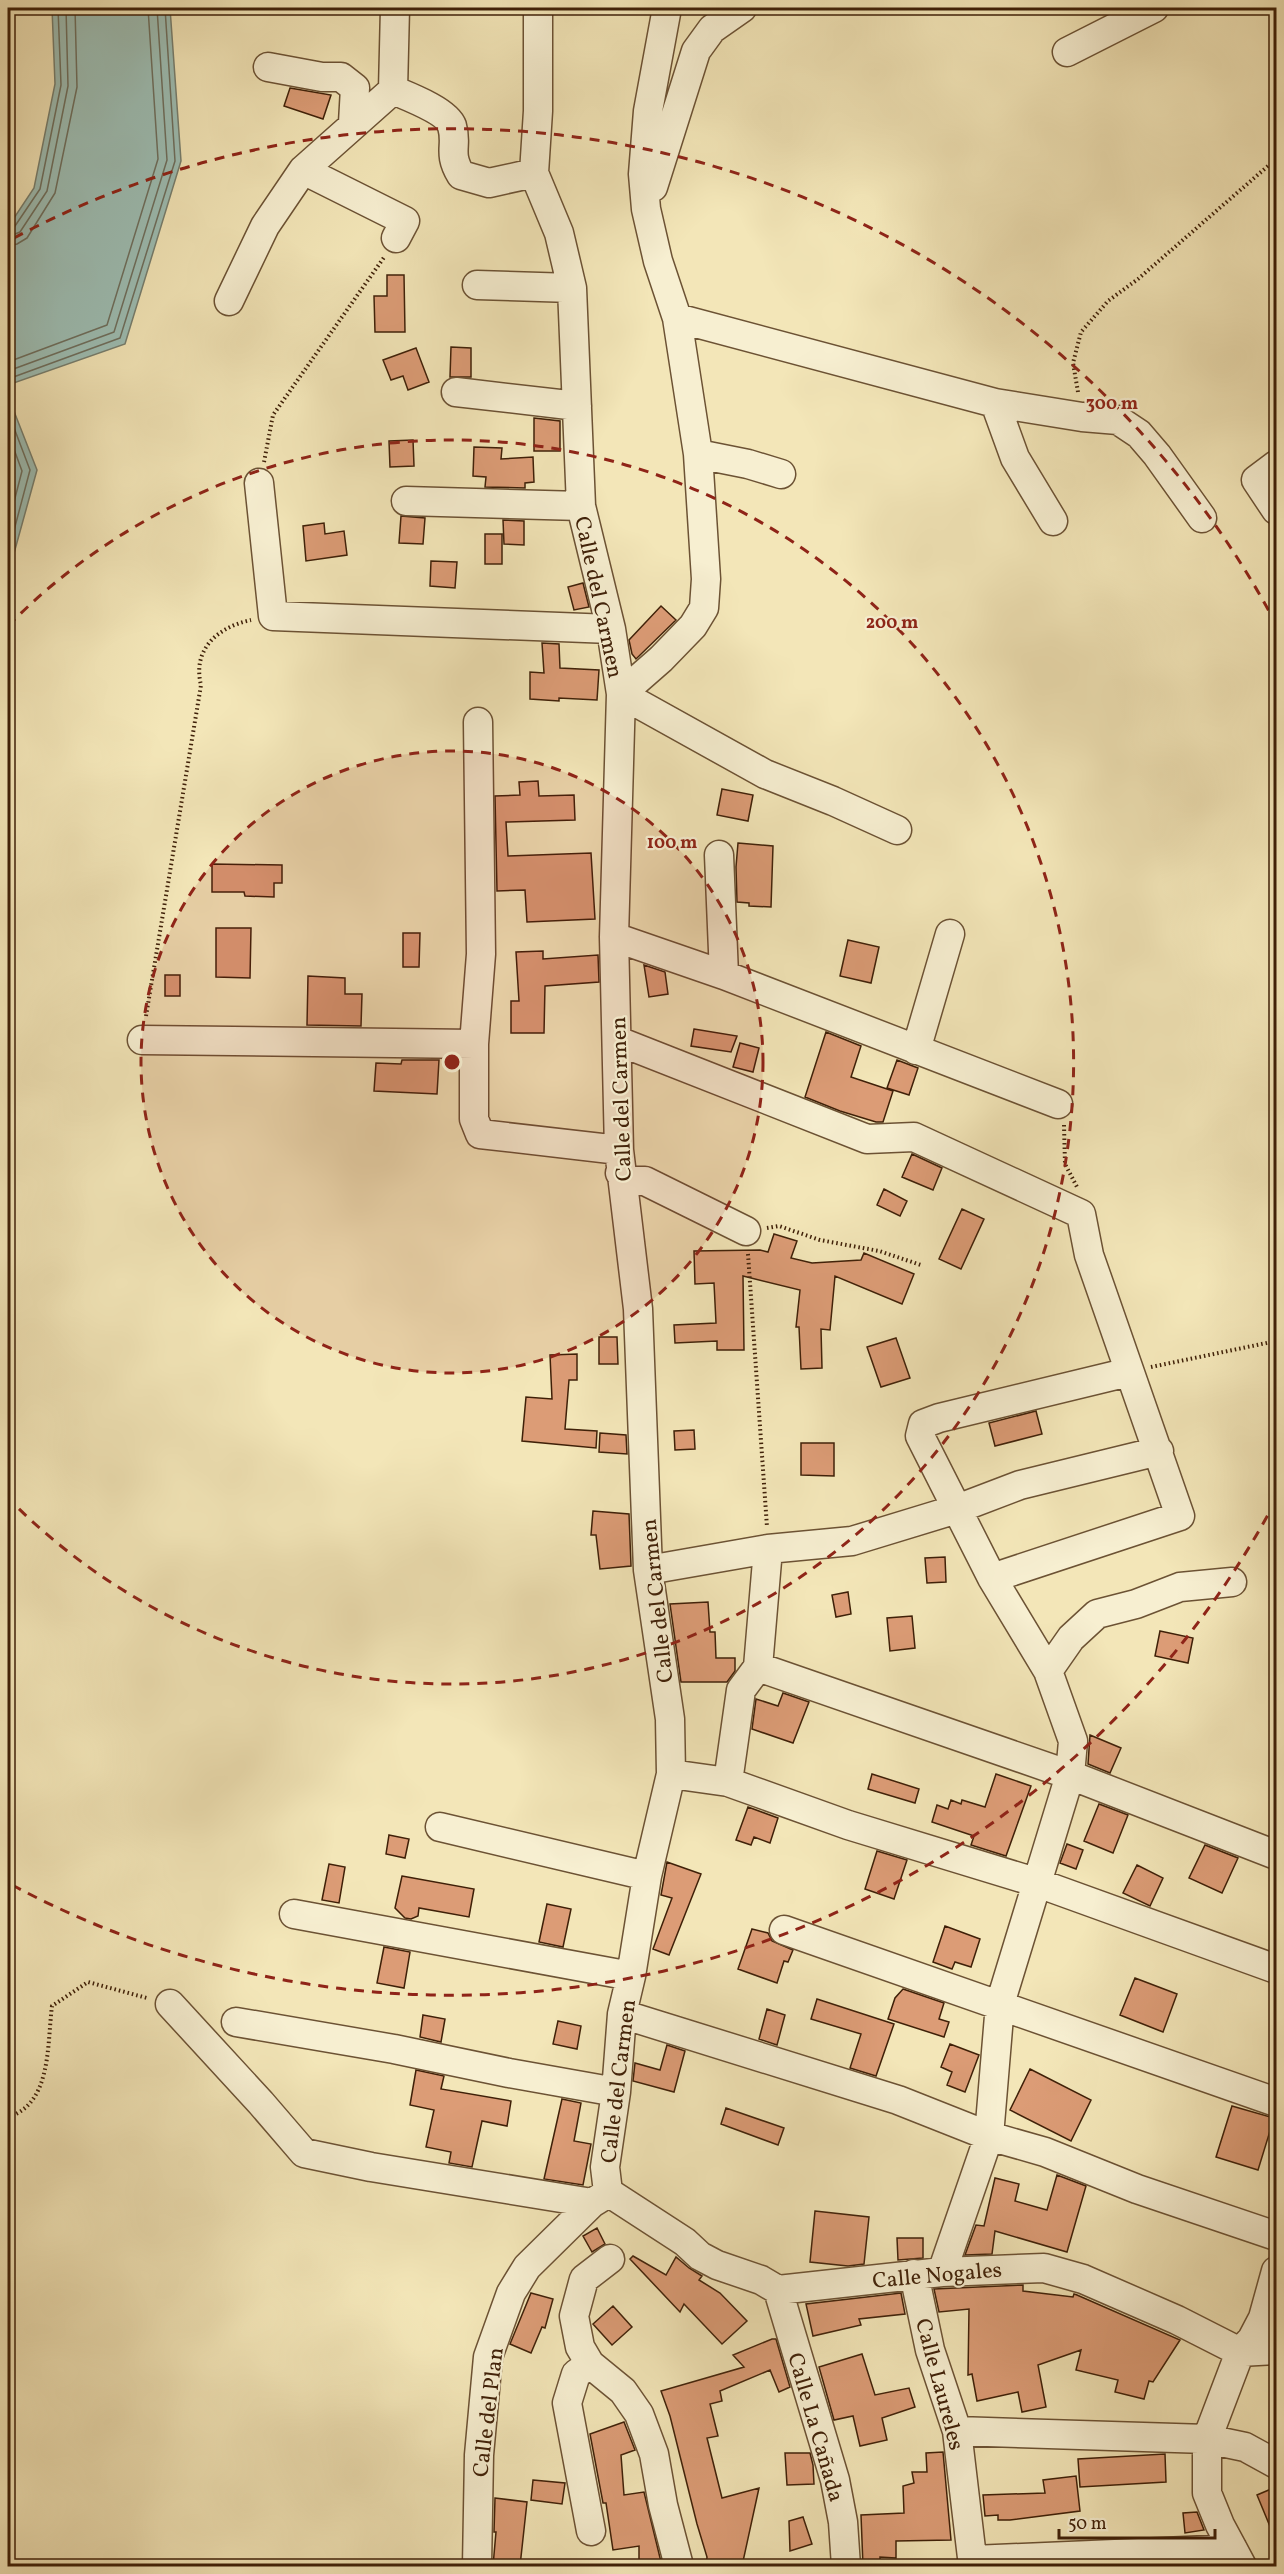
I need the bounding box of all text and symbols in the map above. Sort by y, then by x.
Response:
text: 300 m [1086,392,1138,417]
street label: Calle del Carmen [565,514,630,681]
text: 200 m [866,611,918,636]
text: 100 m [647,831,697,856]
street label: Calle del Carmen [604,1016,641,1182]
centre of rings [442,1052,462,1072]
street label: Calle del Carmen [634,1517,683,1684]
street label: Calle del Carmen [594,1998,645,2165]
street label: Calle Nogales [871,2255,1003,2298]
street label: Calle Laureles [906,2315,971,2454]
street label: Calle del Plan [466,2346,513,2479]
street label: Calle La Cañada [779,2350,851,2506]
scale bar [1059,2502,1215,2540]
text: 50 m [1068,2512,1107,2537]

